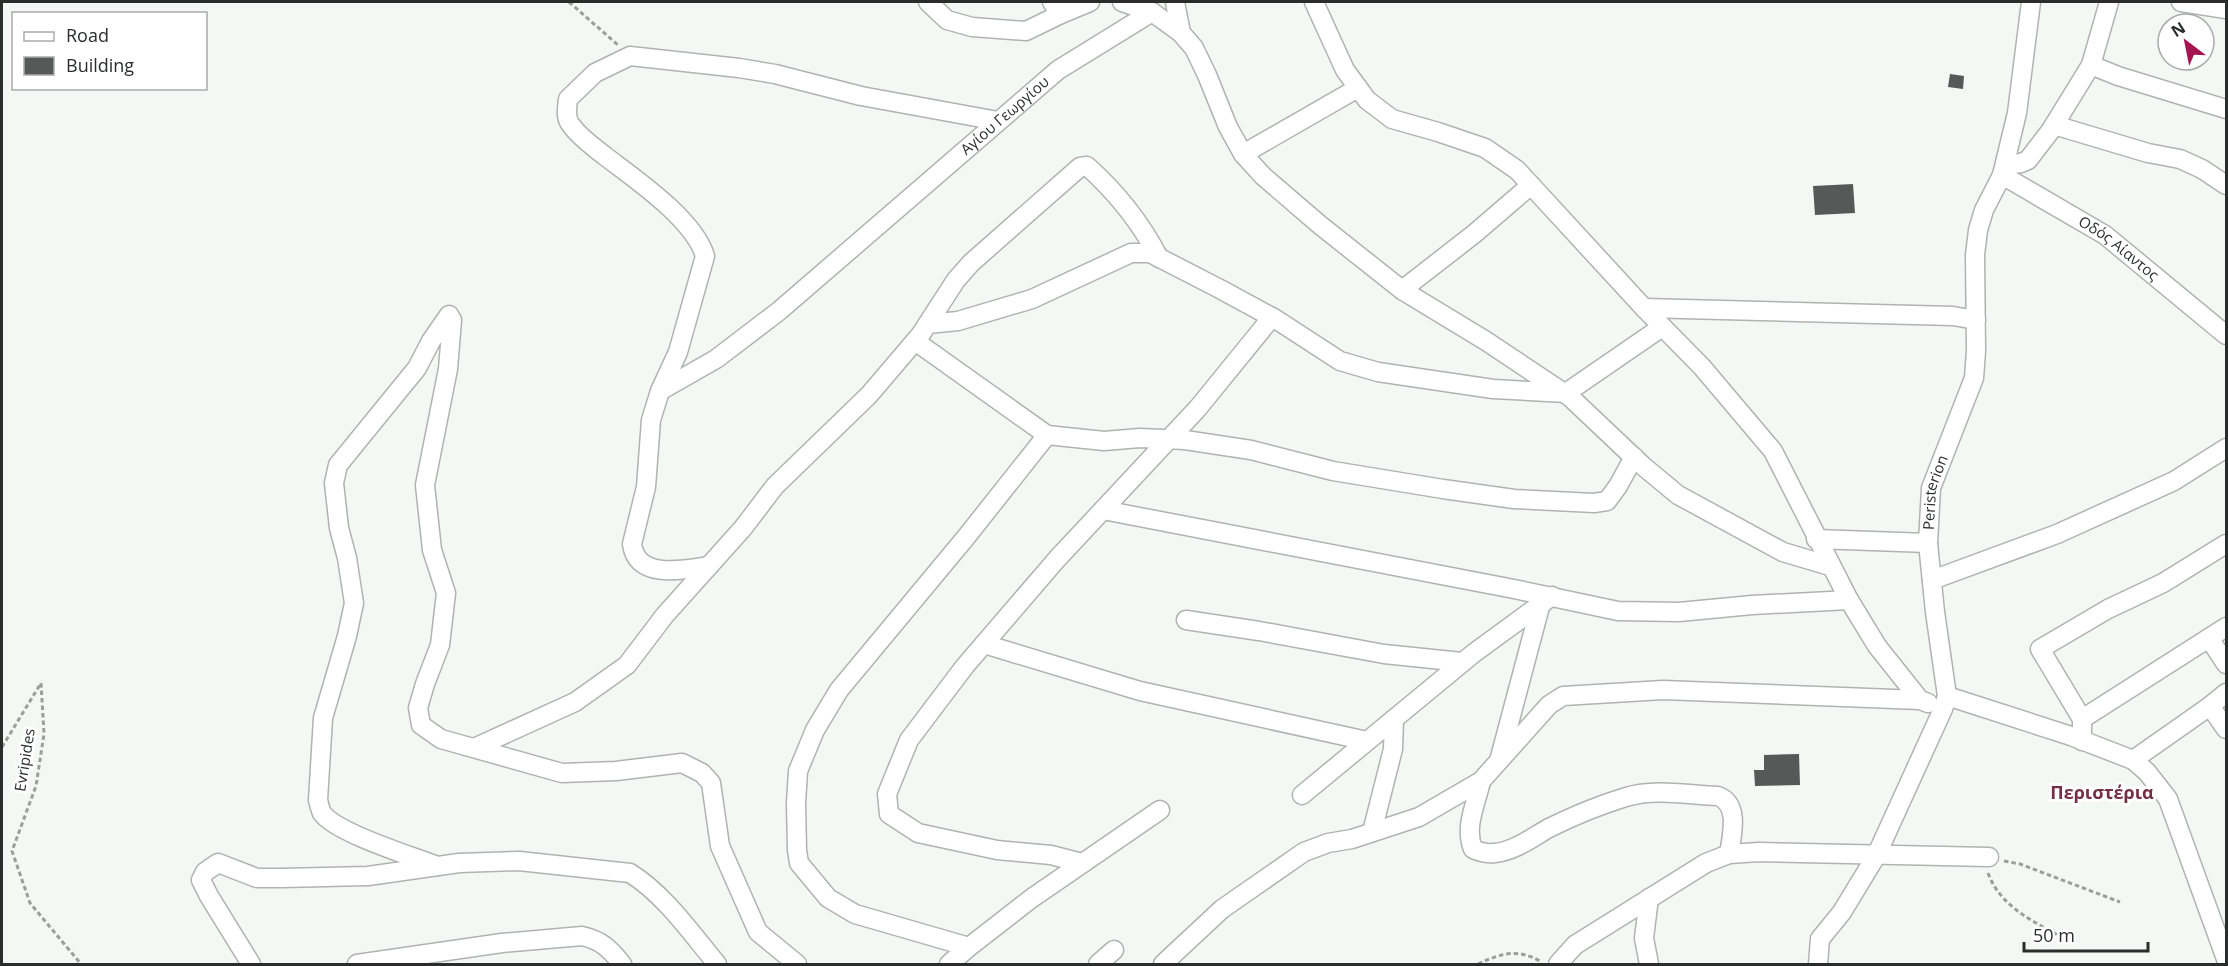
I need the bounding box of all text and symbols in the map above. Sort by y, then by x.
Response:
legend [12,12,207,90]
north arrow [2156,12,2216,72]
text: N [2167,17,2189,42]
text: Road [66,23,109,47]
text: Building [66,53,134,77]
street label: Αγίου Γεωργίου [956,71,1053,159]
street label: Οδός Αίαντος [2075,211,2164,285]
street label: Peristerion [1918,452,1952,531]
street label: Evripides [9,727,39,793]
district label: Περιστέρια [2050,780,2154,804]
scale bar [2024,915,2148,953]
text: 50 m [2033,923,2075,947]

